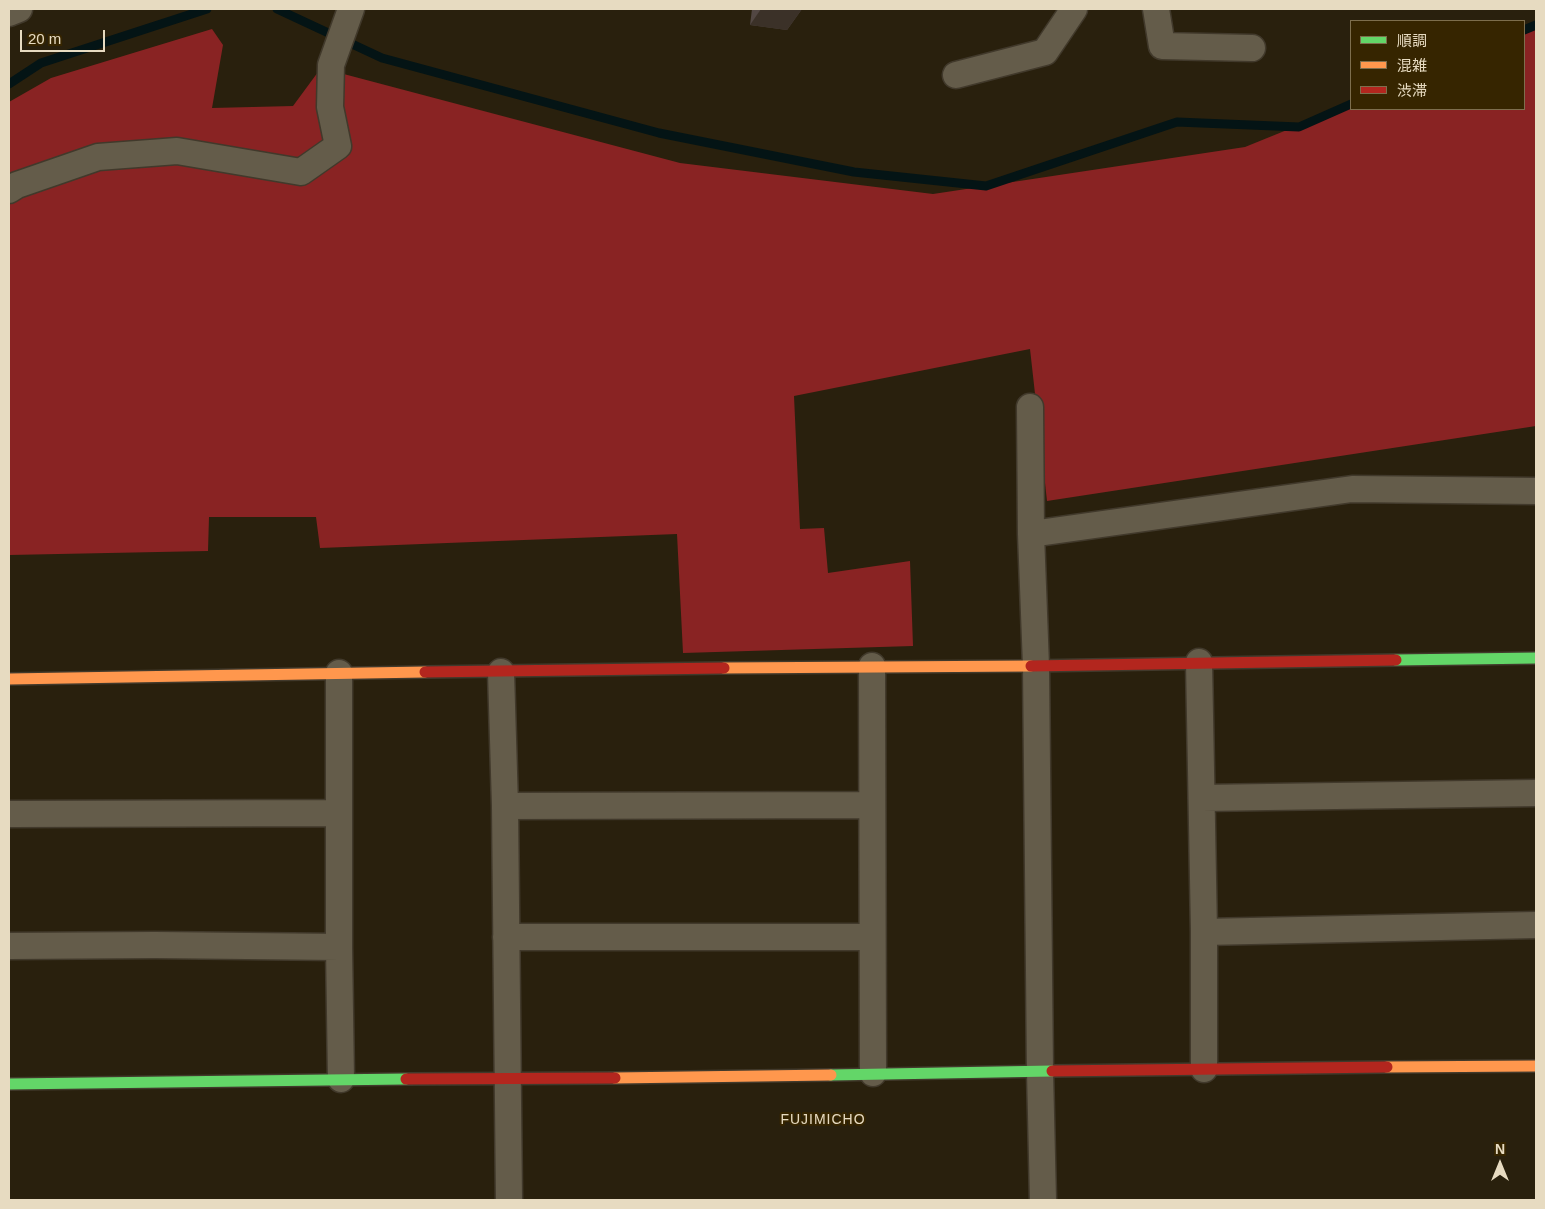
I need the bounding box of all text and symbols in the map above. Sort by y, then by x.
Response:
scale bar [22,20,108,52]
legend [1350,20,1525,110]
text: 20 m [28,30,61,47]
text: 順調 [1397,32,1427,49]
text: 混雑 [1397,57,1427,74]
text: 渋滞 [1397,82,1427,99]
district label: FUJIMICHO [779,1112,867,1128]
north arrow [1475,1139,1525,1189]
text: N [1495,1141,1505,1157]

